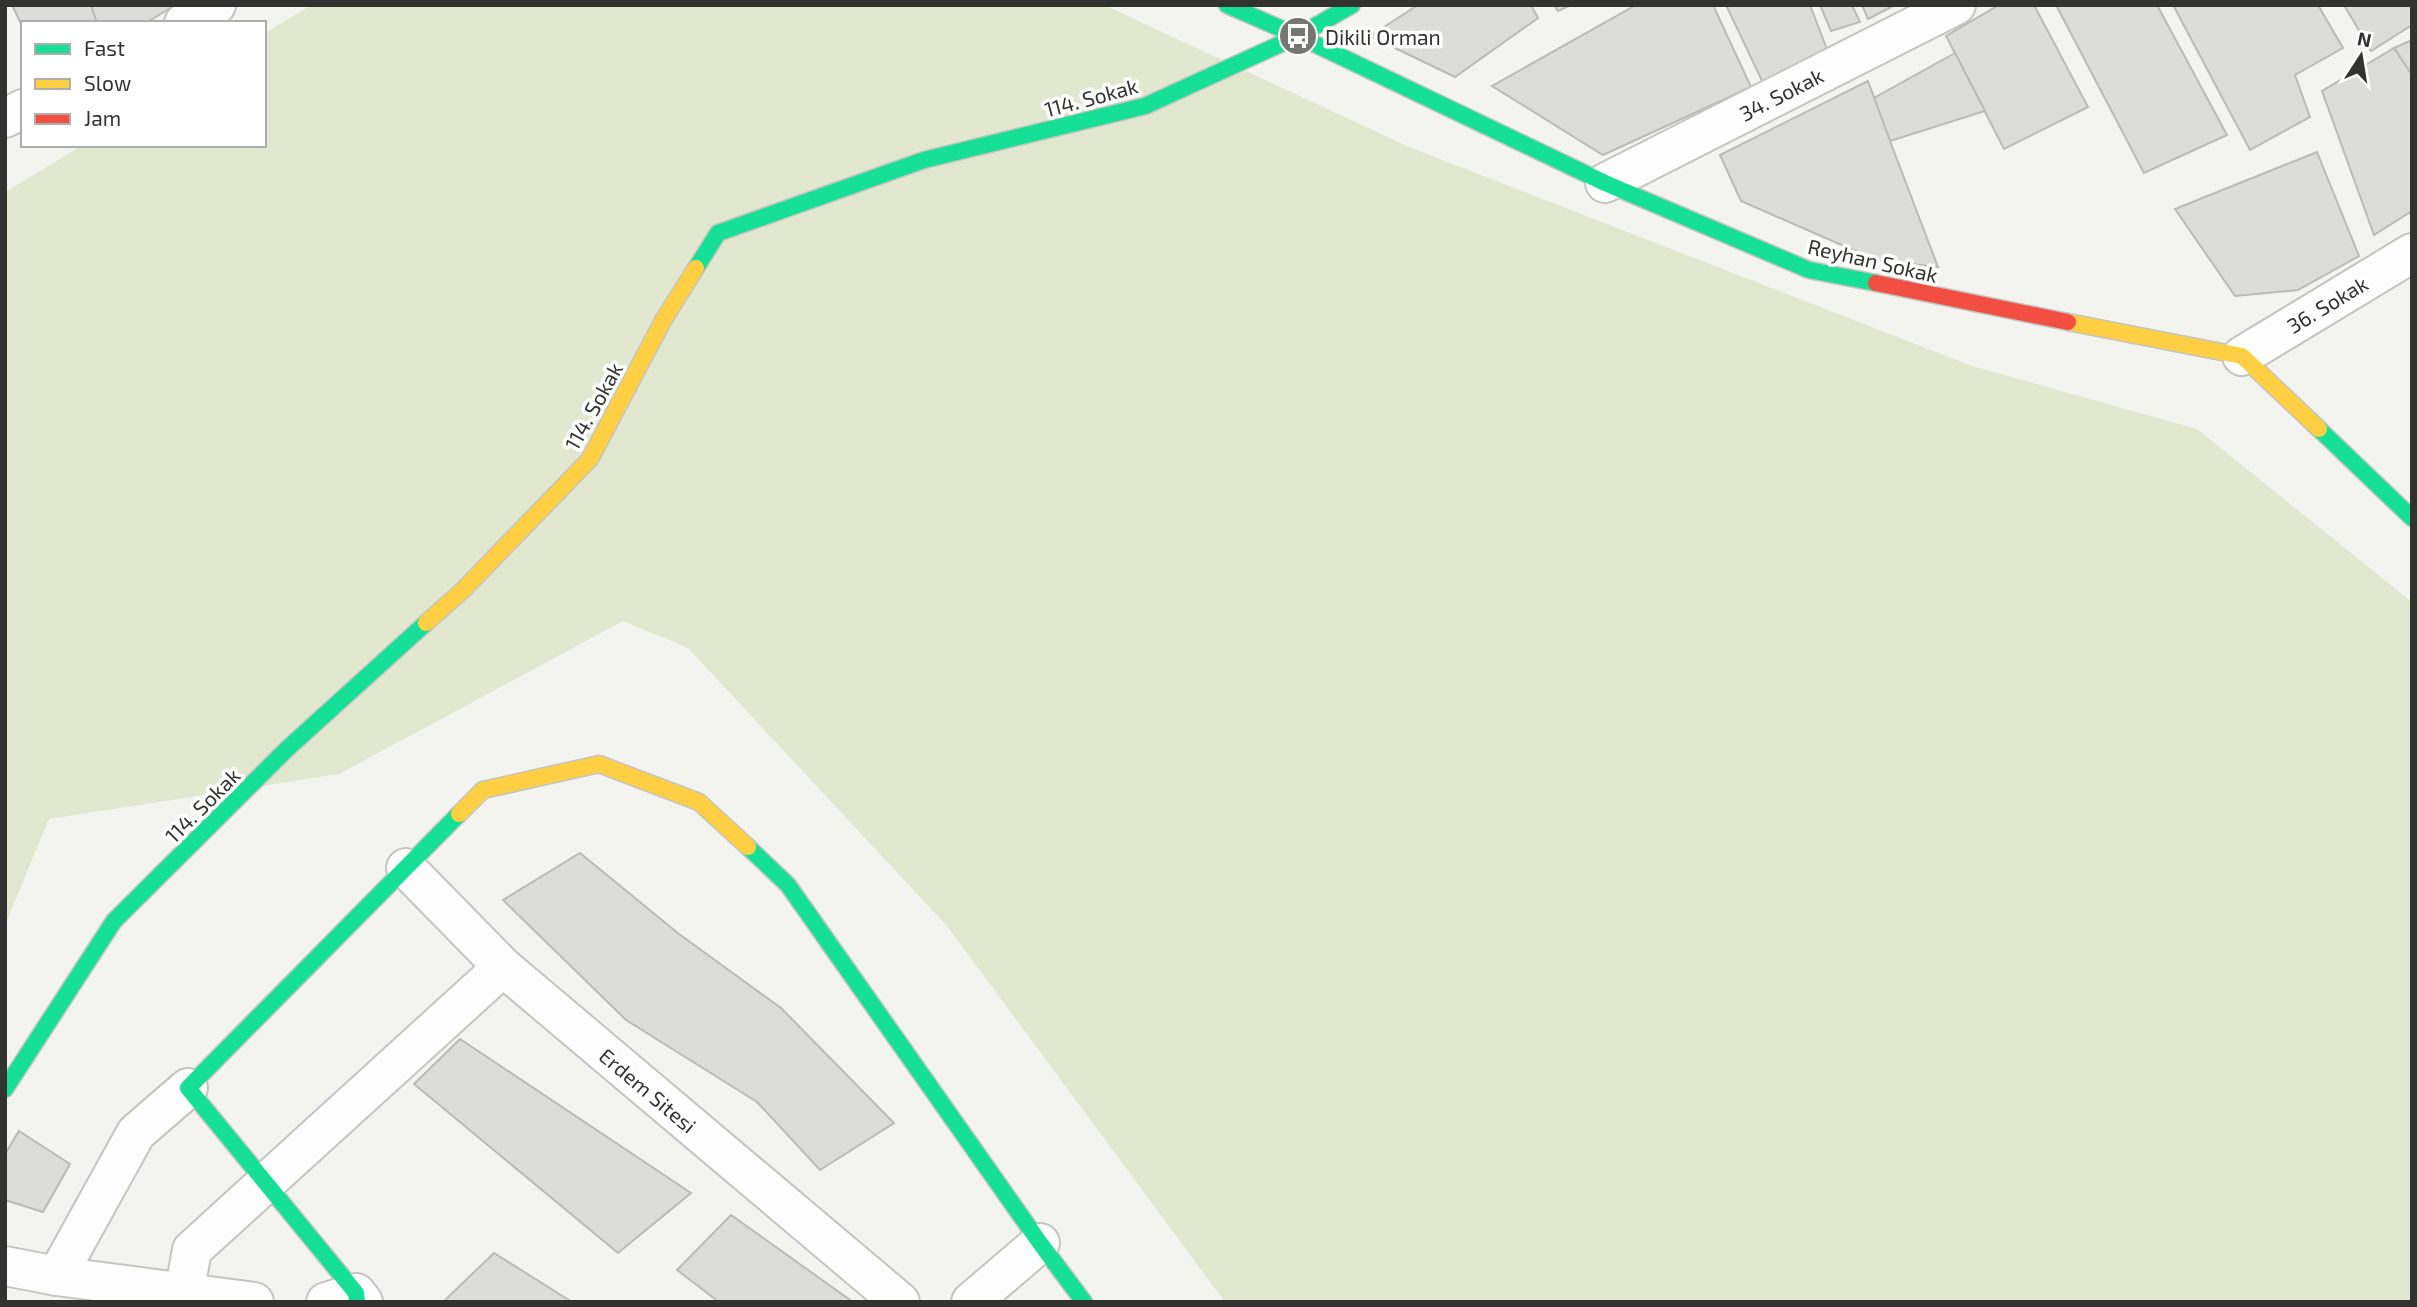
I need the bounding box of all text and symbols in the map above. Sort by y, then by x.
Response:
bus stop icon: Dikili Orman [1277,15,1319,57]
legend [21,21,266,147]
north arrow [2326,21,2396,91]
place label: Dikili Orman [1325,24,1441,49]
text: N [2356,26,2374,52]
text: Fast [84,35,125,60]
street label: 34. Sokak [1735,62,1827,126]
text: Slow [84,70,131,95]
street label: 114. Sokak [1042,72,1141,121]
text: Jam [84,105,121,130]
street label: Reyhan Sokak [1806,233,1941,287]
street label: 36. Sokak [2282,270,2372,338]
street label: 114. Sokak [559,358,627,454]
street label: 114. Sokak [159,762,245,848]
street label: Erdem Sitesi [595,1042,701,1138]

